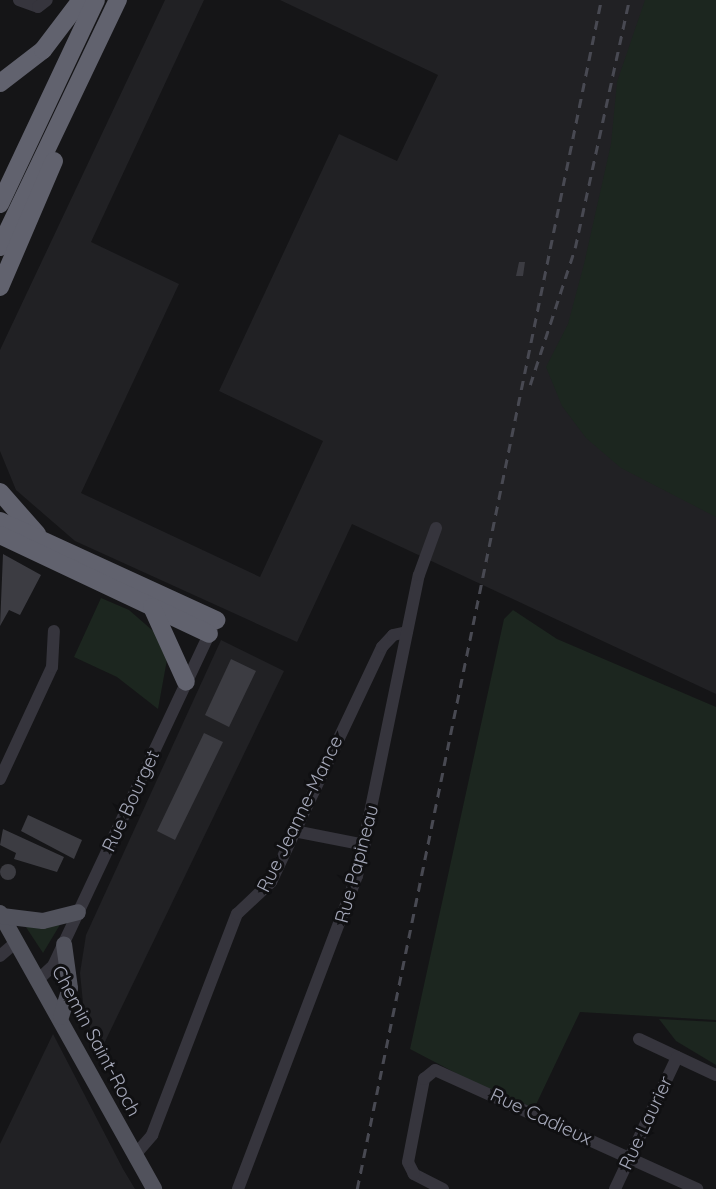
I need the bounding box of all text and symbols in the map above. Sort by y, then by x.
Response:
street label: Rue Jeanne-Mance [252,732,348,896]
street label: Rue Bourget [98,747,164,855]
street label: Rue Papineau [330,802,384,926]
street label: Chemin Saint-Roch [47,962,145,1120]
street label: Rue Laurier [614,1072,678,1174]
street label: Rue Cadieux [487,1084,595,1150]

